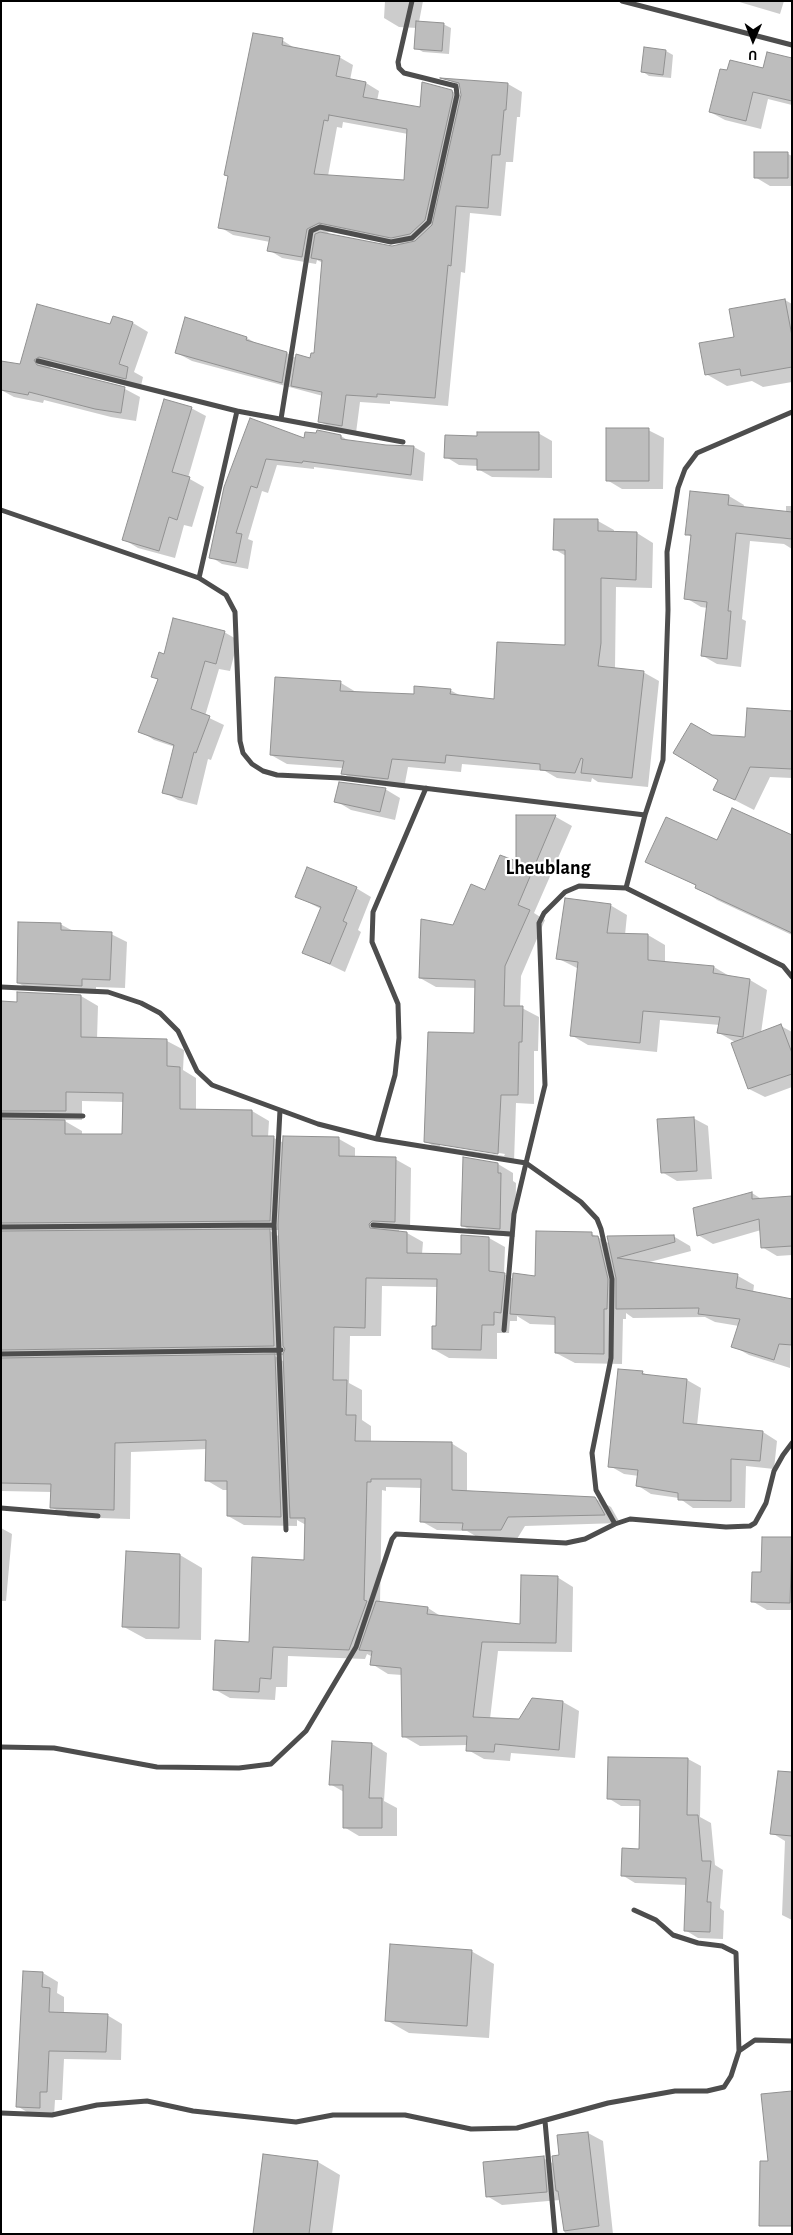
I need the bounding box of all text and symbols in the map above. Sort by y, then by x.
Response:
north arrow [728,15,778,65]
text: U [748,48,757,62]
district label: Lheublang [506,856,590,880]

